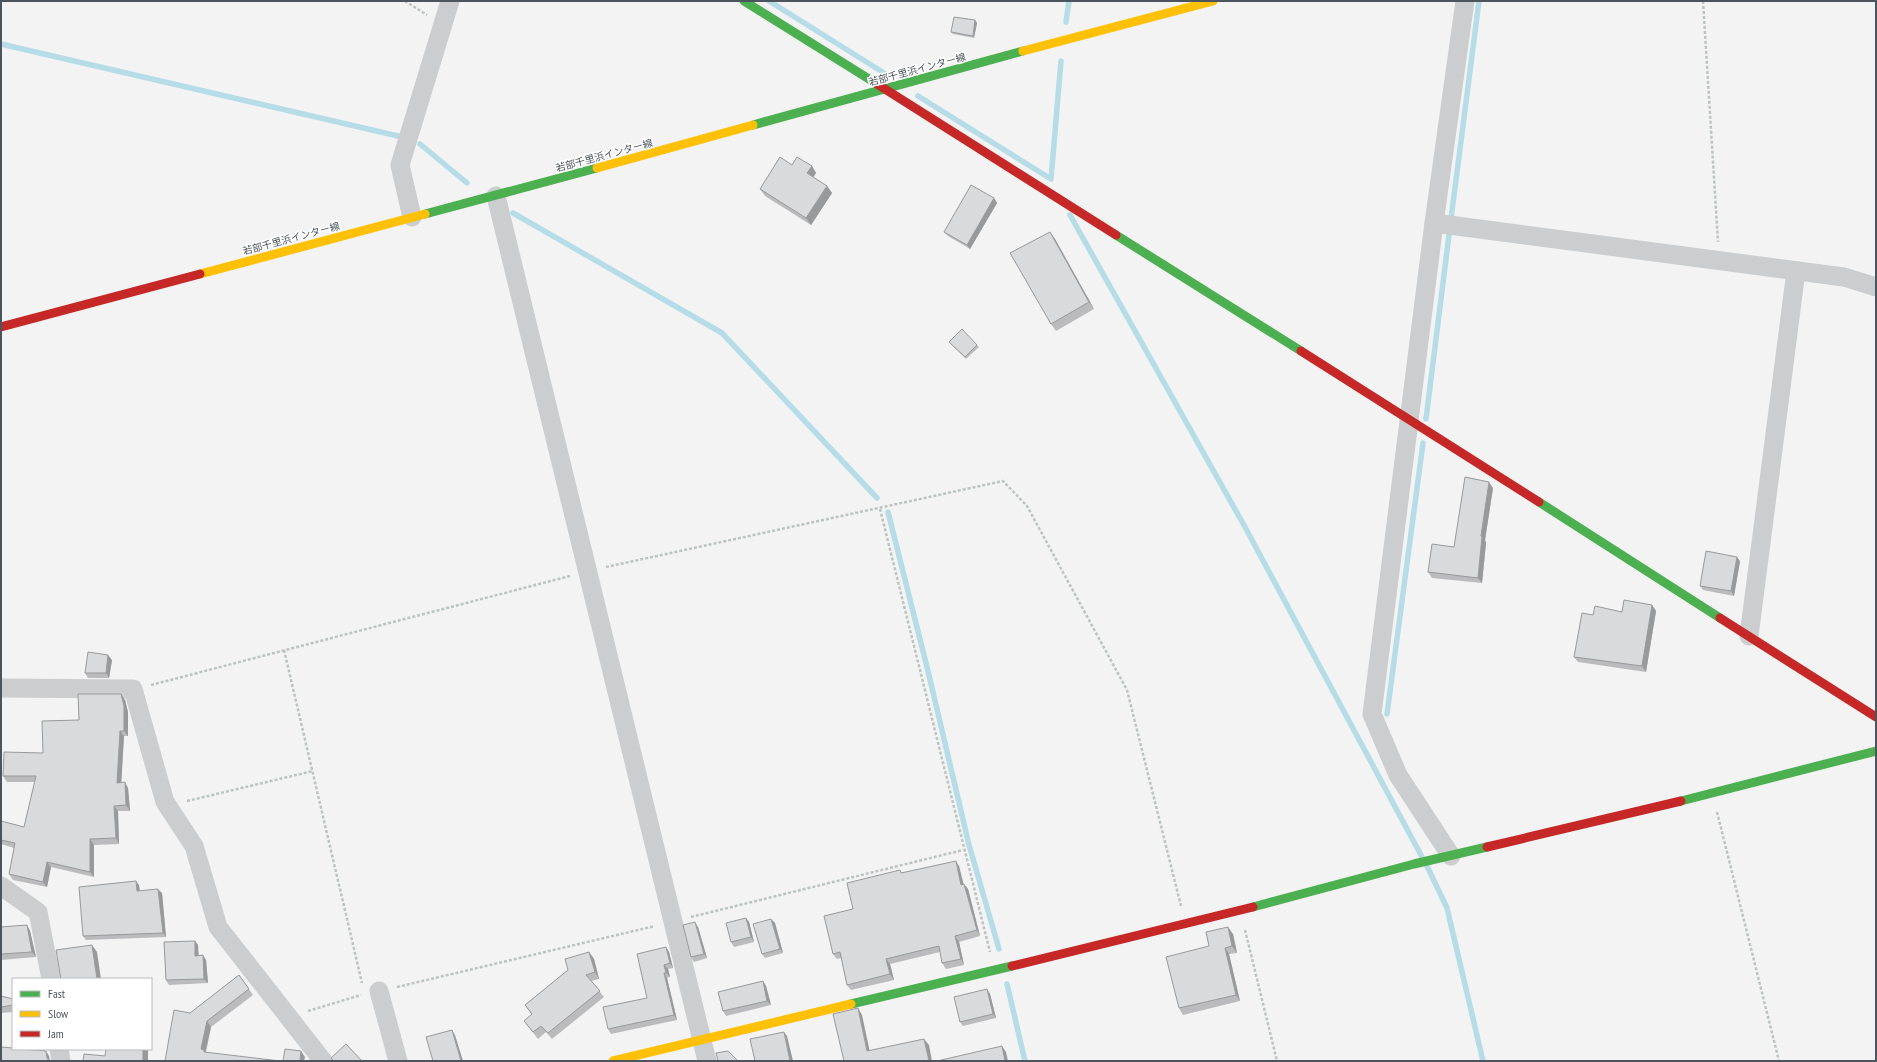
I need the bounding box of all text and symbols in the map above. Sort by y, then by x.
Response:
street label: 若部千里浜インター線 [867,50,967,89]
street label: 若部千里浜インター線 [554,136,654,175]
street label: 若部千里浜インター線 [241,219,341,258]
legend [12,978,152,1050]
text: Fast [48,986,66,1001]
text: Slow [48,1006,69,1021]
text: Jam [47,1026,64,1041]

